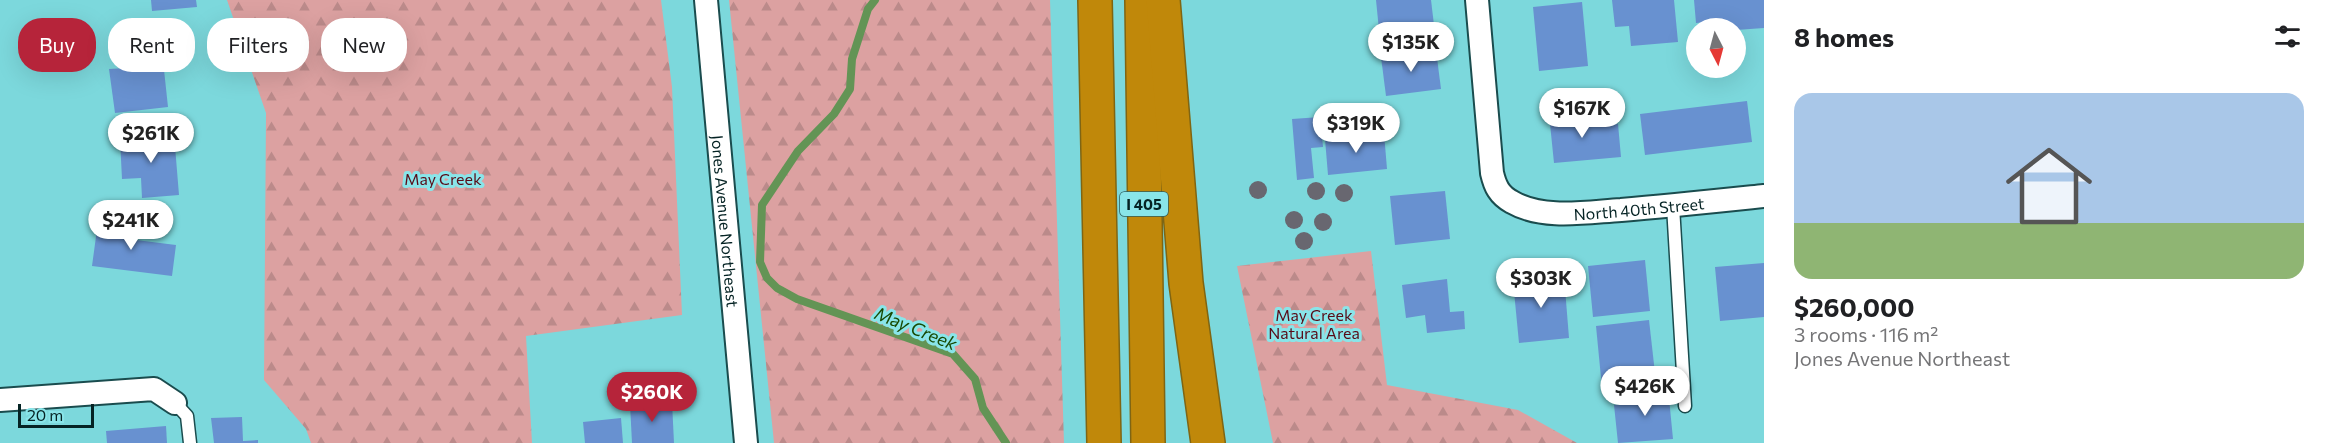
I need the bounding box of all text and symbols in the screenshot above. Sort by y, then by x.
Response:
chip: Buy [18,18,96,72]
chip: Rent [108,18,195,72]
chip: Filters [207,18,309,72]
chip: New [321,18,407,72]
north arrow [1686,18,1746,78]
map controls [1686,18,1746,78]
icon: filters [2271,20,2304,53]
text: 8 homes [1794,21,1894,52]
pin: $135K [1369,22,1453,73]
text: $135K [1382,29,1440,53]
pin: $167K [1540,88,1624,139]
text: $167K [1553,95,1611,119]
pin: $319K [1314,103,1398,154]
text: $319K [1327,110,1385,134]
pin: $261K [109,113,193,164]
text: $261K [122,120,180,144]
icon: home [1995,132,2103,240]
street label: Jones Avenue Northeast [709,134,743,309]
park label: May Creek [404,169,482,188]
road number: I 405 [1120,192,1168,216]
street label: North 40th Street [1573,193,1705,223]
pin: $241K [89,200,173,251]
text: $241K [102,207,160,231]
pin: $303K [1499,258,1583,309]
text: $303K [1510,265,1572,289]
text: $260,000 [1794,291,1915,322]
water label: May Creek [872,302,962,355]
park label: May Creek Natural Area [1268,305,1360,342]
text: 3 rooms · 116 m² [1794,322,1938,346]
text: Jones Avenue Northeast [1794,346,2010,370]
pin: $426K [1603,366,1687,417]
pin: $260K [610,372,694,423]
text: $426K [1614,373,1676,397]
text: $260K [621,379,683,403]
scale bar [18,401,94,428]
text: 20 m [27,405,63,424]

